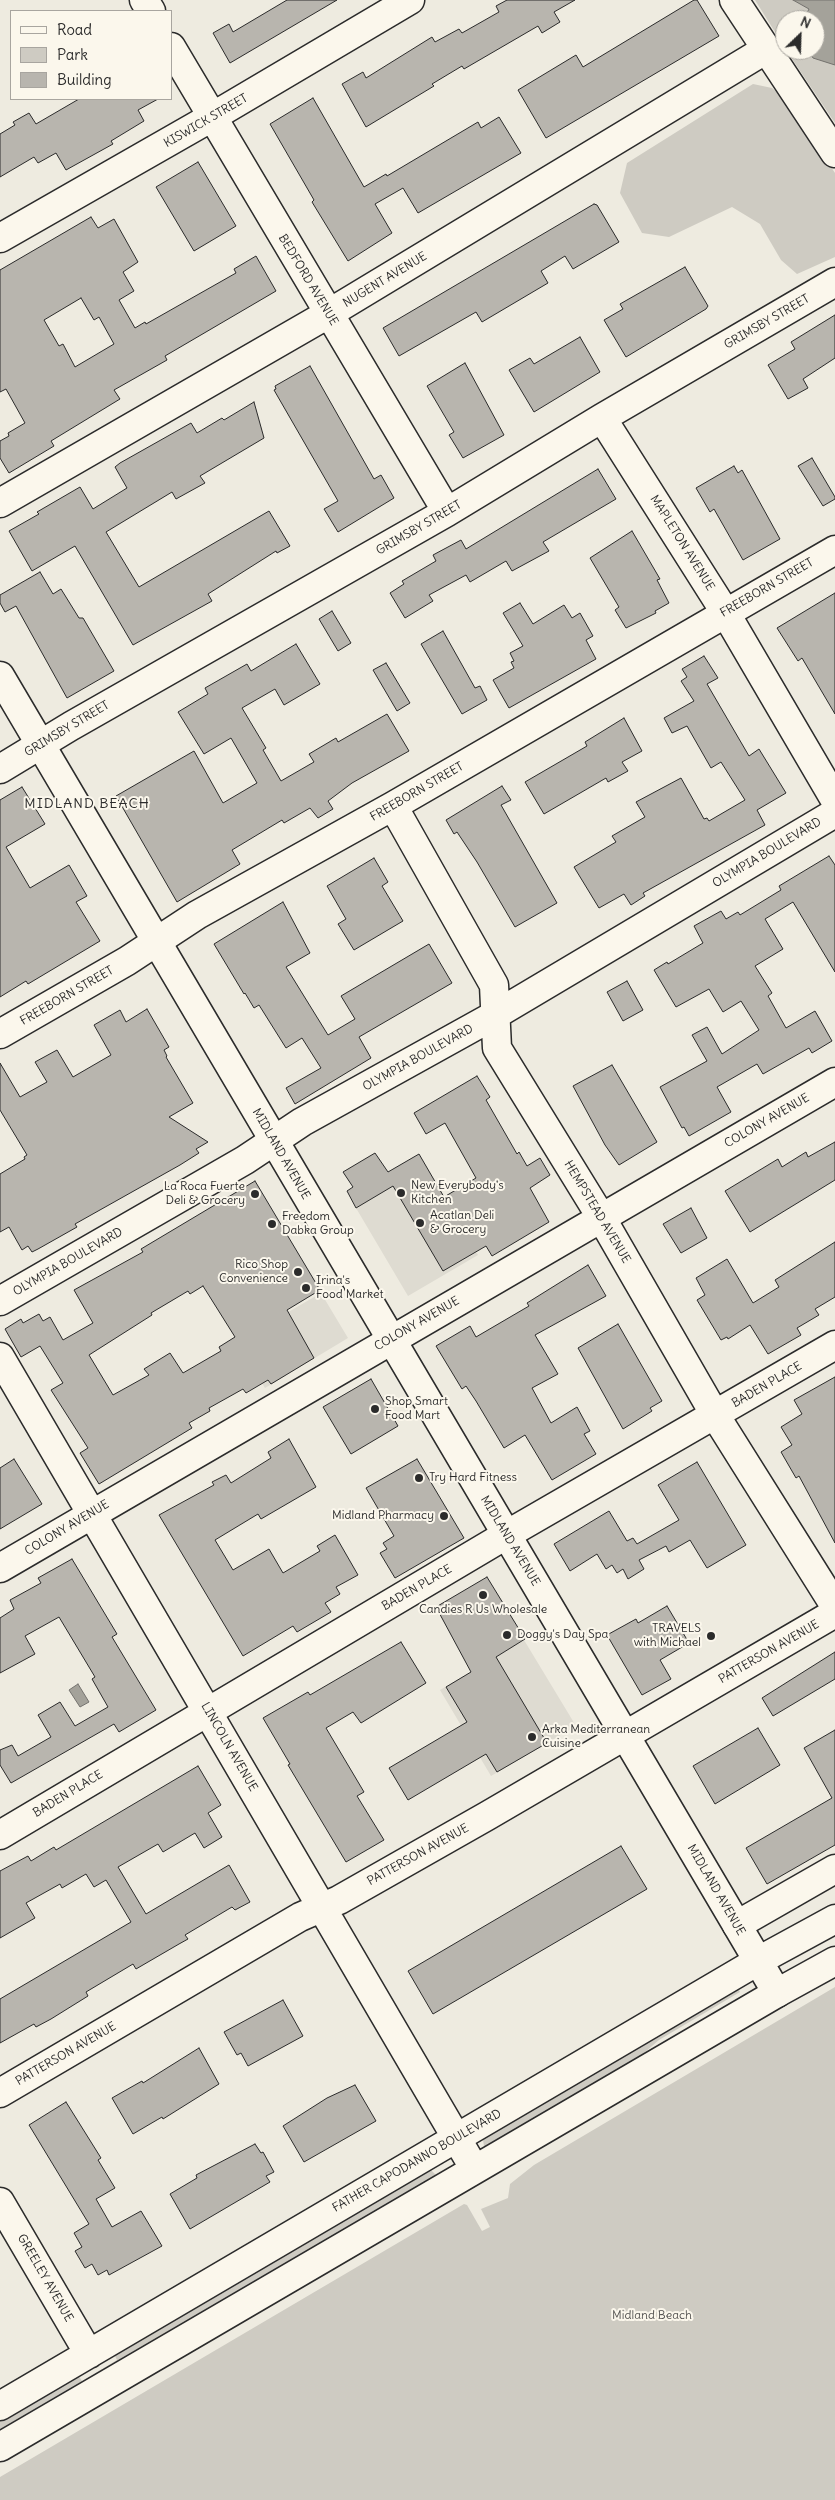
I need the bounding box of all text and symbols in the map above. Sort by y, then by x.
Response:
legend [10,10,172,100]
north arrow [775,10,825,60]
text: N [798,12,814,32]
text: Road [57,20,92,39]
text: Park [57,45,88,64]
text: Building [57,70,112,89]
street label: KISWICK STREET [162,91,250,151]
street label: BEDFORD AVENUE [275,232,341,328]
street label: NUGENT AVENUE [341,249,429,311]
street label: GRIMSBY STREET [722,292,812,352]
street label: MAPLETON AVENUE [647,493,717,593]
street label: GRIMSBY STREET [374,498,464,558]
street label: FREEBORN STREET [718,555,816,621]
street label: GRIMSBY STREET [22,698,112,760]
street label: FREEBORN STREET [368,759,466,825]
district label: MIDLAND BEACH [23,796,151,812]
street label: OLYMPIA BOULEVARD [710,815,824,891]
street label: FREEBORN STREET [18,963,116,1029]
street label: OLYMPIA BOULEVARD [360,1022,476,1094]
street label: COLONY AVENUE [722,1091,812,1151]
street label: MIDLAND AVENUE [249,1106,313,1202]
street label: HEMPSTEAD AVENUE [561,1158,633,1266]
place label: New Everybody's Kitchen [411,1179,504,1207]
place label: La Roca Fuerte Deli & Grocery [164,1180,245,1208]
marker: New Everybody's Kitchen [395,1187,407,1199]
marker: La Roca Fuerte Deli & Grocery [249,1188,261,1200]
place label: Acatlan Deli & Grocery [430,1209,494,1237]
place label: Freedom Dabka Group [282,1210,354,1238]
marker: Acatlan Deli & Grocery [414,1217,426,1229]
marker: Freedom Dabka Group [266,1218,278,1230]
street label: OLYMPIA BOULEVARD [11,1225,125,1299]
place label: Rico Shop Convenience [219,1258,288,1286]
marker: Rico Shop Convenience [292,1266,304,1278]
place label: Irina's Food Market [316,1274,384,1302]
marker: Irina's Food Market [300,1282,312,1294]
street label: COLONY AVENUE [372,1294,462,1354]
street label: BADEN PLACE [729,1359,805,1411]
place label: Shop Smart Food Mart [385,1395,448,1423]
marker: Shop Smart Food Mart [369,1403,381,1415]
place label: Try Hard Fitness [429,1471,517,1485]
marker: Try Hard Fitness [413,1472,425,1484]
street label: MIDLAND AVENUE [477,1493,543,1589]
street label: COLONY AVENUE [22,1497,112,1559]
place label: Midland Pharmacy [332,1509,434,1523]
marker: Midland Pharmacy [438,1510,450,1522]
street label: BADEN PLACE [379,1562,455,1614]
marker: Candies R Us Wholesale [477,1589,489,1601]
place label: Candies R Us Wholesale [419,1603,547,1617]
street label: PATTERSON AVENUE [716,1617,822,1687]
place label: TRAVELS with Michael [634,1622,701,1650]
place label: Doggy's Day Spa [517,1628,608,1642]
marker: Doggy's Day Spa [501,1629,513,1641]
marker: TRAVELS with Michael [705,1630,717,1642]
street label: LINCOLN AVENUE [198,1700,260,1794]
place label: Arka Mediterranean Cuisine [542,1723,650,1751]
marker: Arka Mediterranean Cuisine [526,1731,538,1743]
street label: BADEN PLACE [31,1768,105,1820]
street label: PATTERSON AVENUE [365,1821,471,1889]
street label: MIDLAND AVENUE [684,1842,748,1938]
street label: PATTERSON AVENUE [13,2019,119,2089]
street label: FATHER CAPODANNO BOULEVARD [330,2107,504,2215]
street label: GREELEY AVENUE [14,2232,76,2324]
park label: Midland Beach [612,2309,692,2323]

